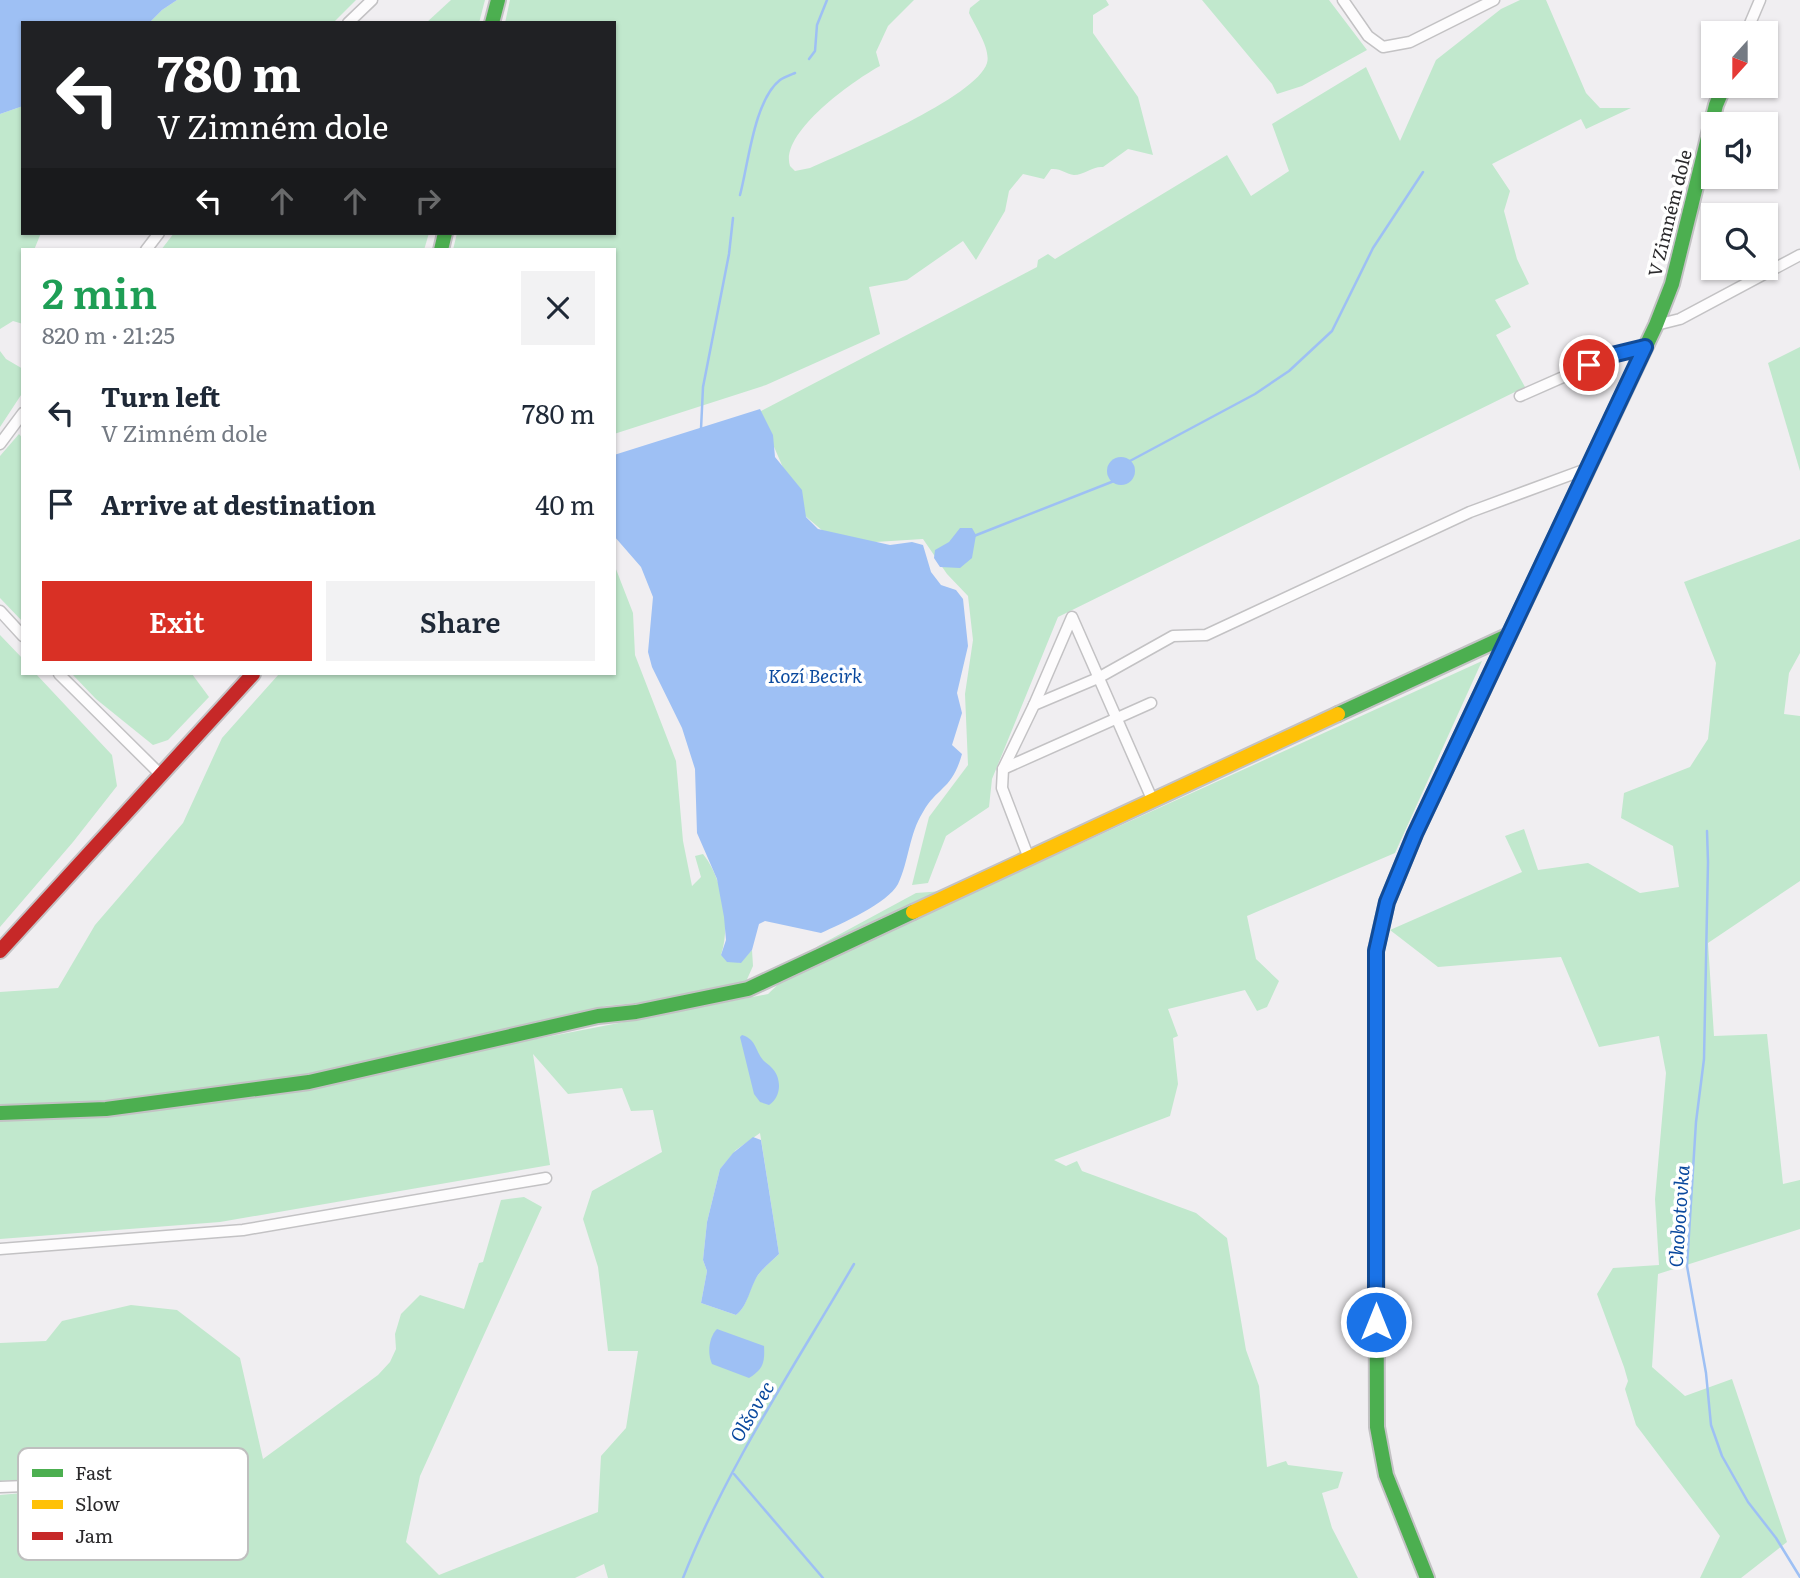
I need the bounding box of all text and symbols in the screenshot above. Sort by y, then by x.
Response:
north arrow [1701,21,1778,98]
map controls [1701,21,1778,280]
text: 780 m [157,34,301,107]
icon: left [42,49,133,140]
text: V Zimném dole [157,101,389,149]
button: sound [1701,112,1778,189]
street label: V Zimném dole [1640,146,1698,280]
icon: left [190,182,228,220]
icon: ahead [263,182,301,220]
icon: ahead [336,182,374,220]
icon: right [409,182,447,220]
button: search [1701,203,1778,280]
text: 2 min [42,260,157,322]
button: close [521,271,595,345]
text: 820 m · 21:25 [42,317,175,351]
pin [1559,335,1619,395]
icon: arrive [1570,346,1608,384]
text: Turn left [101,376,220,415]
text: 780 m [522,393,595,432]
icon: left [42,394,80,432]
text: V Zimném dole [101,415,268,449]
text: Arrive at destination [101,484,376,523]
text: 40 m [535,484,595,523]
icon: arrive [42,485,80,523]
button: Exit [42,581,312,661]
button: Share [326,581,595,661]
water label: Kozí Becirk [768,661,863,689]
water label: Chobotovka [1660,1164,1696,1268]
position arrow [1339,1285,1413,1359]
water label: Olšovec [722,1375,780,1447]
legend [18,1448,248,1560]
text: Fast [75,1458,112,1486]
text: Slow [75,1489,120,1517]
text: Jam [75,1521,113,1549]

